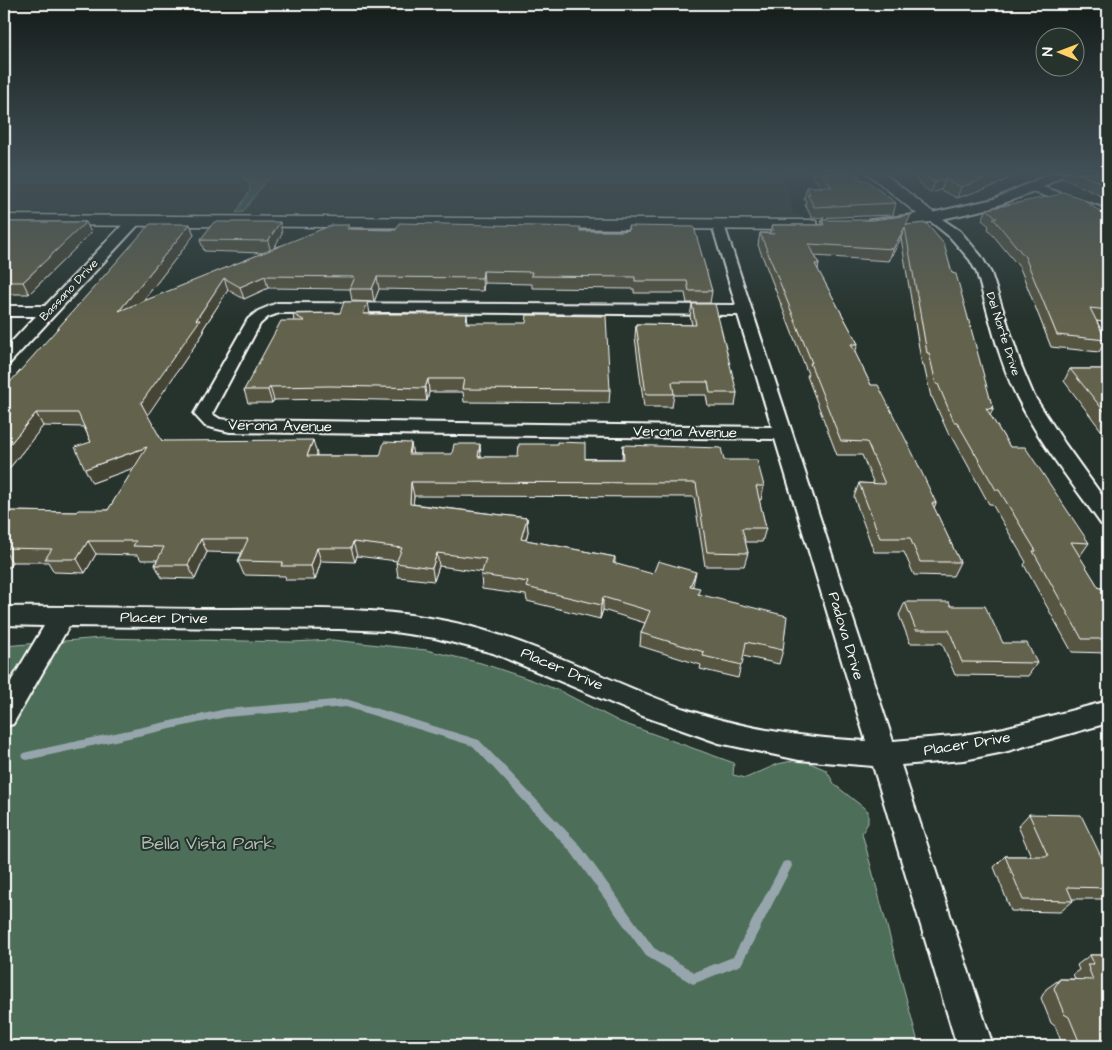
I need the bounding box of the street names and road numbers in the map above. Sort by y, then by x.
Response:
street label: Bassano Drive [36,255,103,325]
street label: Del Norte Drive [981,290,1025,378]
street label: Verona Avenue [228,415,332,437]
street label: Verona Avenue [633,421,737,443]
street label: Padova Drive [823,589,869,683]
street label: Placer Drive [120,607,208,629]
street label: Placer Drive [518,642,606,696]
street label: Placer Drive [922,727,1012,761]

